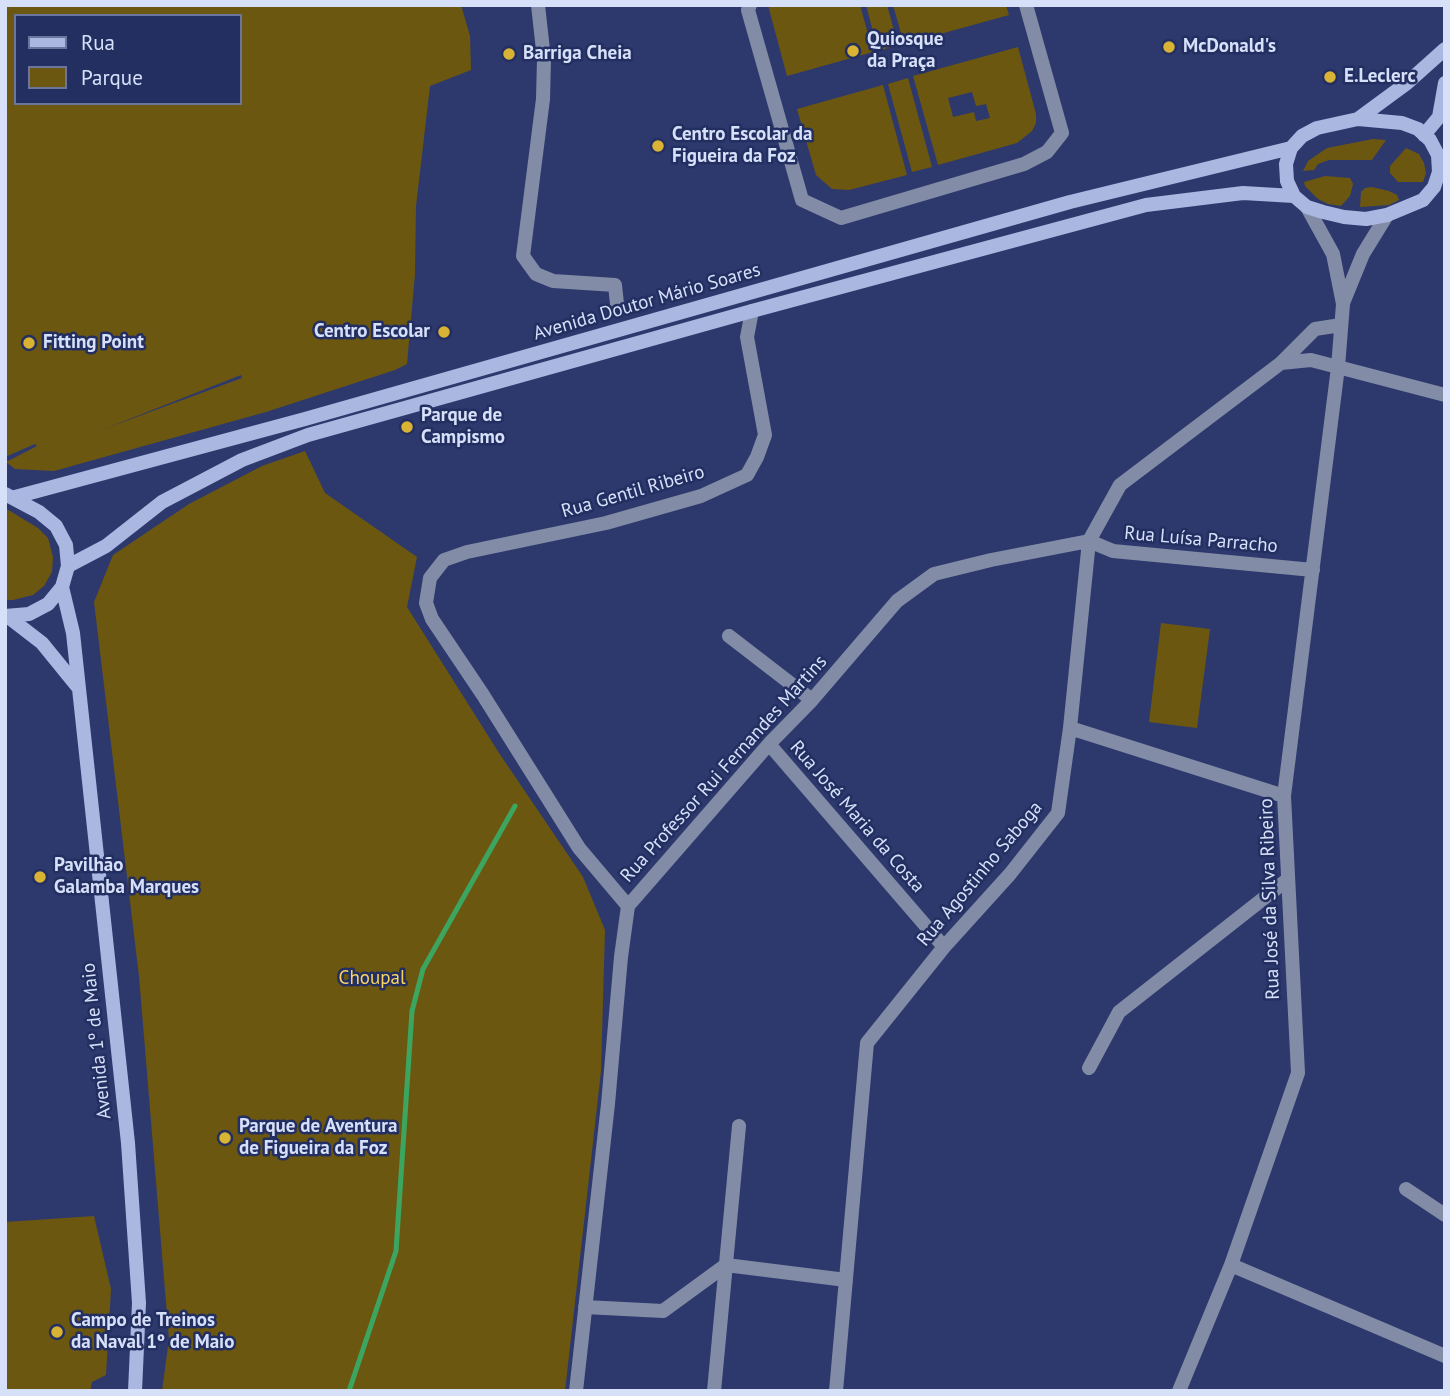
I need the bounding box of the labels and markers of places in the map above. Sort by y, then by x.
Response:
place label: Quiosque da Praça [867,29,943,73]
place label: McDonald's [1183,36,1276,58]
marker: McDonald's [1161,39,1177,55]
place label: Barriga Cheia [523,43,632,65]
marker: Quiosque da Praça [845,43,861,59]
marker: Barriga Cheia [501,46,517,62]
place label: E.Leclerc [1344,66,1416,88]
marker: E.Leclerc [1322,69,1338,85]
place label: Centro Escolar da Figueira da Foz [672,124,812,168]
marker: Centro Escolar da Figueira da Foz [650,138,666,154]
place label: Centro Escolar [314,321,430,343]
marker: Centro Escolar [436,324,452,340]
place label: Fitting Point [43,332,144,354]
marker: Fitting Point [21,335,37,351]
place label: Parque de Campismo [421,405,505,449]
marker: Parque de Campismo [399,419,415,435]
place label: Pavilhão Galamba Marques [54,855,199,899]
marker: Pavilhão Galamba Marques [32,869,48,885]
place label: Parque de Aventura de Figueira da Foz [239,1116,397,1160]
marker: Parque de Aventura de Figueira da Foz [217,1130,233,1146]
place label: Campo de Treinos da Naval 1º de Maio [71,1310,234,1354]
marker: Campo de Treinos da Naval 1º de Maio [49,1324,65,1340]

